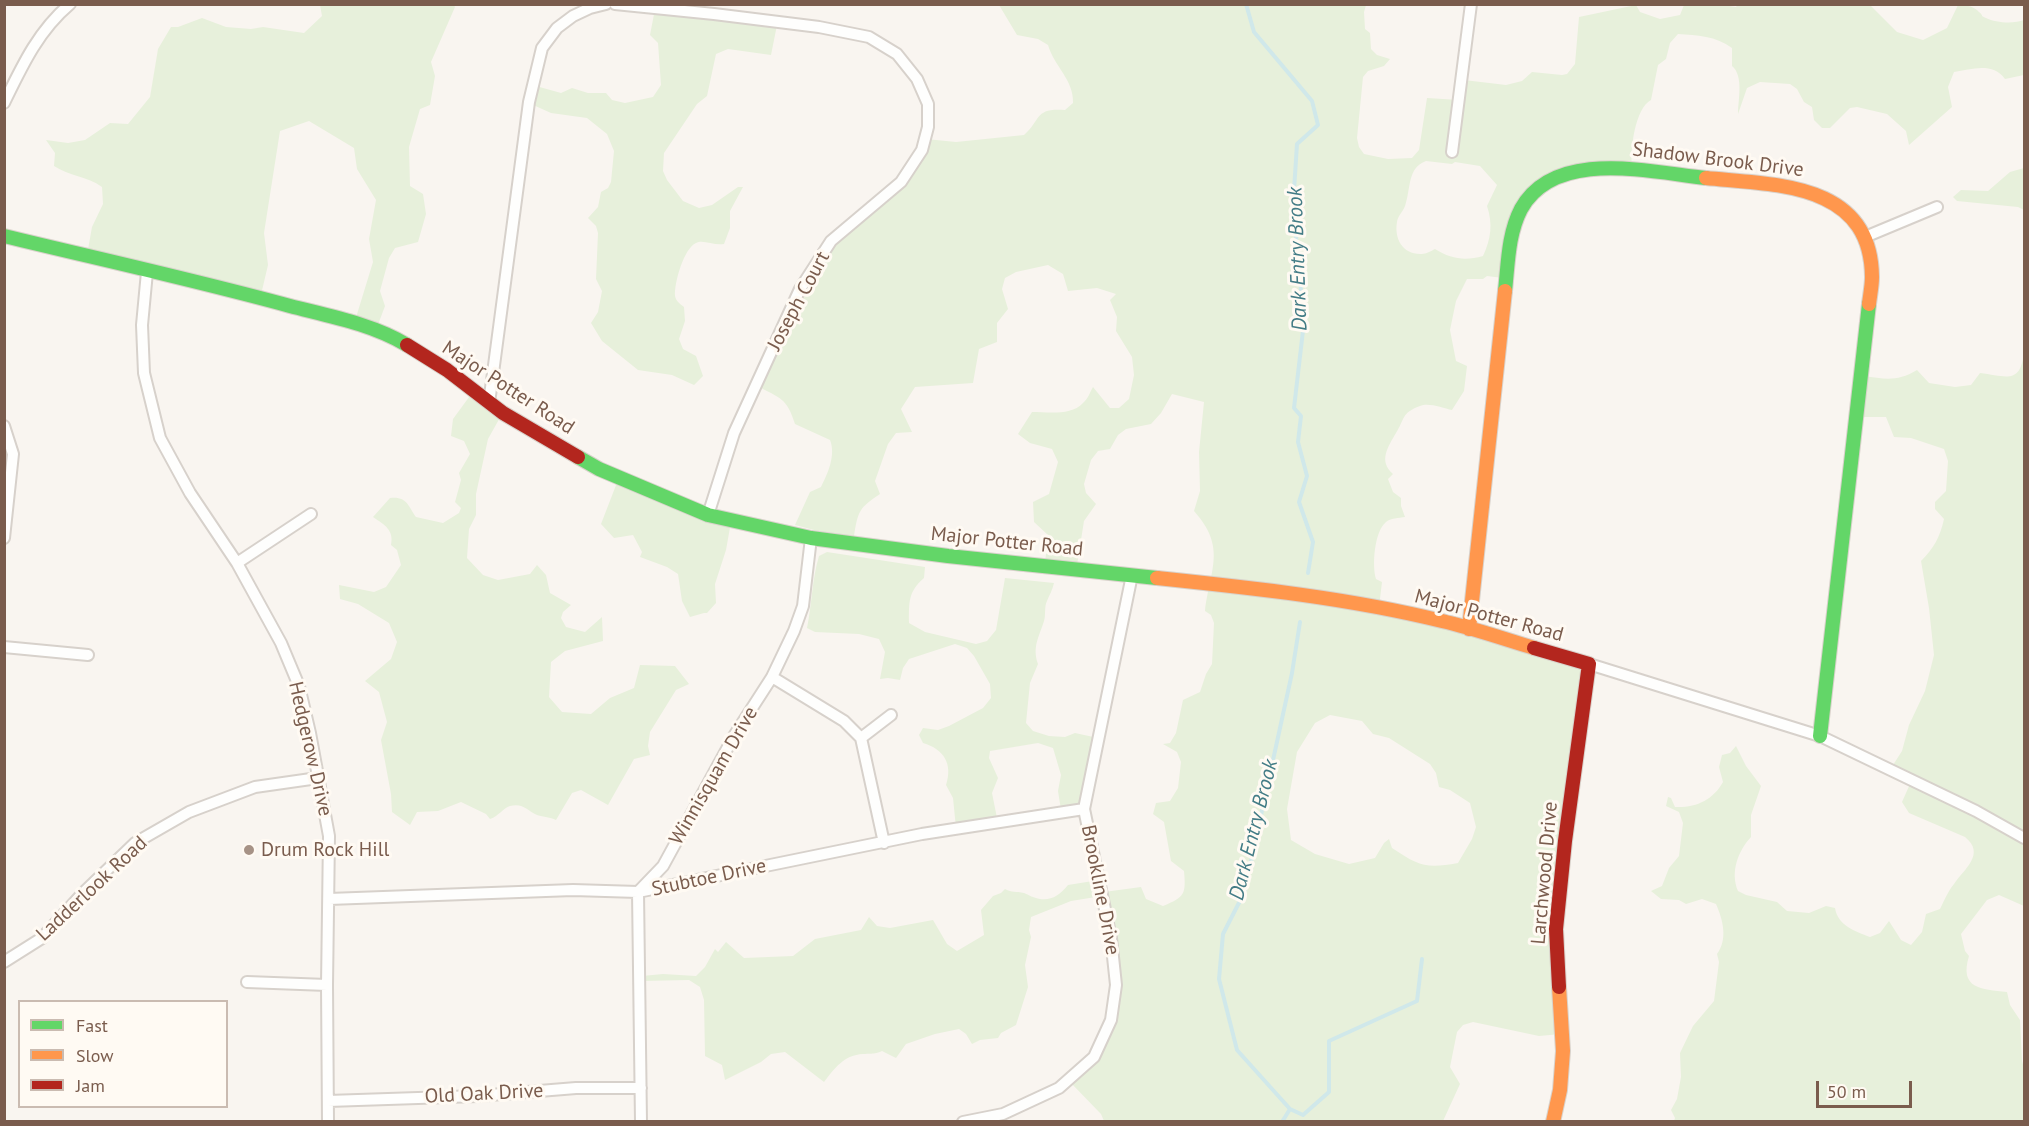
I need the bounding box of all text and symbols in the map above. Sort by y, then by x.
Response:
street label: Shadow Brook Drive [1631,138,1805,182]
water label: Dark Entry Brook [1283,187,1313,331]
street label: Joseph Court [763,247,835,355]
street label: Major Potter Road [437,336,579,440]
street label: Major Potter Road [930,522,1084,562]
street label: Major Potter Road [1412,585,1566,647]
street label: Hedgerow Drive [283,679,337,819]
street label: Winnisquam Drive [665,703,763,849]
water label: Dark Entry Brook [1224,757,1284,903]
street label: Larchwood Drive [1527,800,1563,946]
street label: Brookline Drive [1076,823,1124,957]
street label: Ladderlook Road [32,832,152,946]
place label: Drum Rock Hill [261,838,389,862]
marker: Drum Rock Hill [242,843,256,857]
street label: Stubtoe Drive [649,854,769,902]
legend [18,1000,228,1108]
text: Fast [76,1014,108,1037]
text: Slow [76,1044,114,1067]
scale bar [1819,1069,1915,1107]
text: Jam [76,1074,105,1097]
street label: Old Oak Drive [424,1079,544,1109]
text: 50 m [1827,1080,1866,1103]

